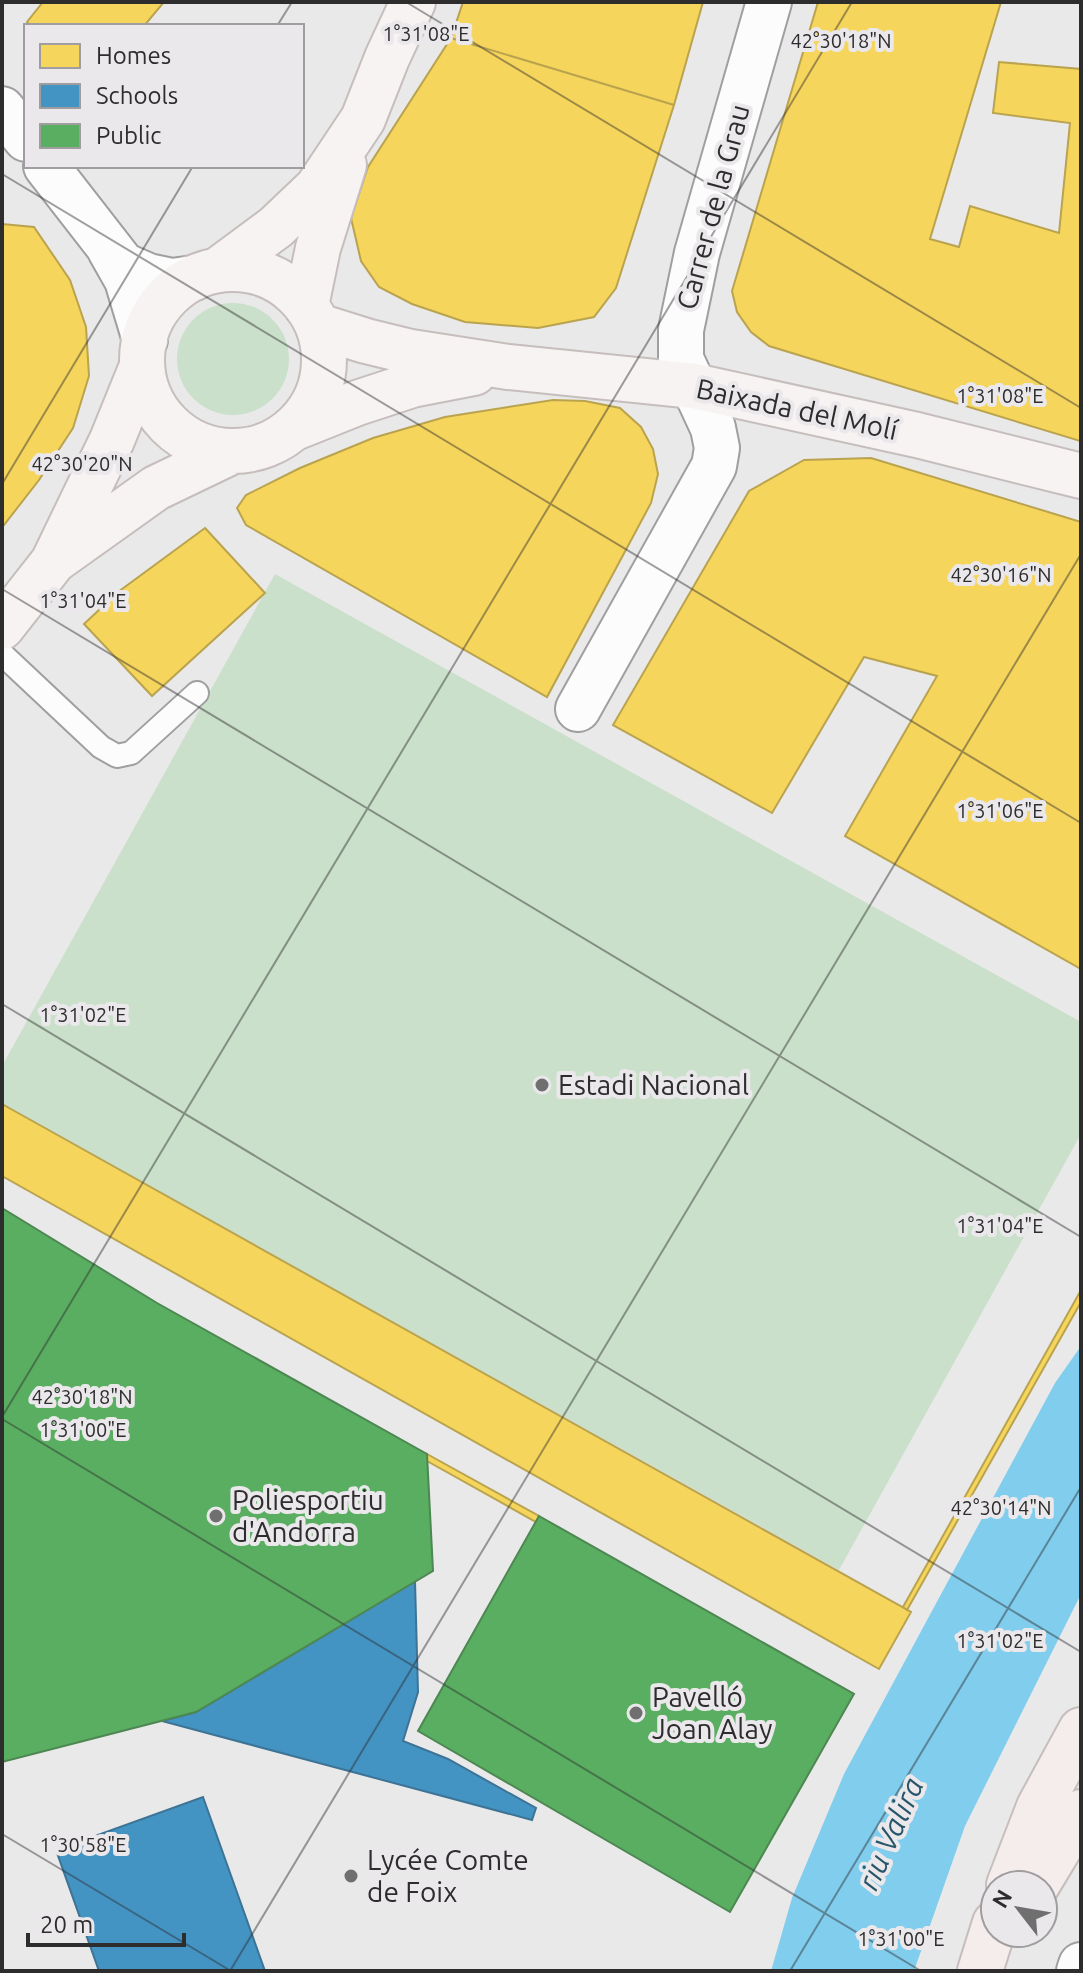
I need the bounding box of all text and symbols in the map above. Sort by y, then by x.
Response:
text: 1°31'08"E [383,22,469,45]
legend [24,24,304,168]
text: 42°30'18"N [790,29,892,52]
text: Homes [96,42,171,69]
text: Schools [96,82,178,109]
street label: Carrer de la Grau [670,101,755,313]
text: Public [96,122,161,149]
street label: Baixada del Molí [694,372,902,445]
text: 1°31'08"E [957,384,1043,407]
text: 42°30'20"N [31,452,133,475]
text: 42°30'16"N [950,563,1052,586]
text: 1°31'04"E [40,589,126,612]
text: 1°31'06"E [957,799,1043,822]
text: 1°31'02"E [40,1003,126,1026]
place label: Estadi Nacional [558,1069,749,1100]
marker: Estadi Nacional [533,1076,551,1094]
text: 1°31'04"E [957,1214,1043,1237]
text: 42°30'18"N [31,1385,133,1408]
text: 1°31'00"E [40,1418,126,1441]
place label: Poliesportiu d'Andorra [232,1484,384,1547]
text: 42°30'14"N [950,1496,1052,1519]
marker: Poliesportiu d'Andorra [207,1507,225,1525]
text: 1°31'02"E [957,1629,1043,1652]
place label: Pavelló Joan Alay [652,1681,772,1744]
marker: Pavelló Joan Alay [627,1704,645,1722]
water label: riu Valira [850,1772,930,1895]
text: 1°30'58"E [40,1833,126,1856]
place label: Lycée Comte de Foix [367,1844,529,1907]
marker: Lycée Comte de Foix [342,1867,360,1885]
north arrow [979,1869,1059,1949]
text: N [986,1885,1016,1912]
scale bar [28,1897,184,1947]
text: 20 m [40,1911,93,1938]
text: 1°31'00"E [858,1927,944,1950]

